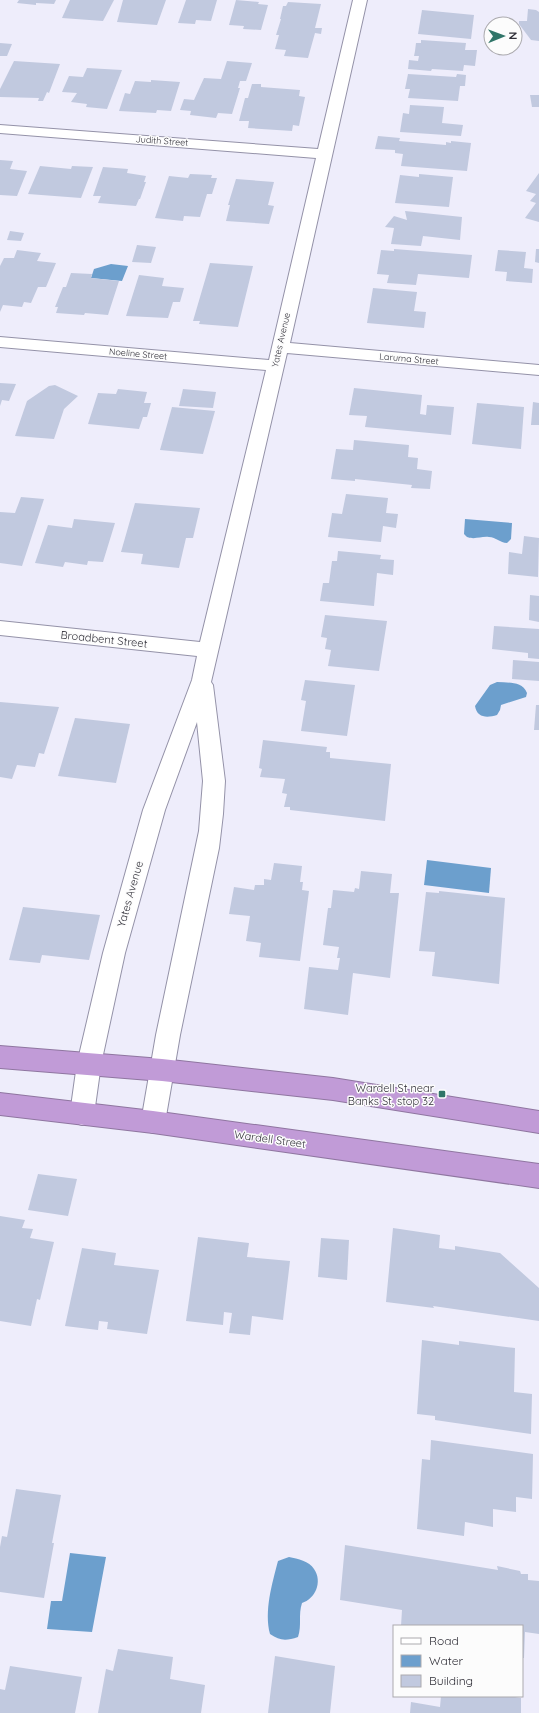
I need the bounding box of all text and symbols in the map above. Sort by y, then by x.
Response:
north arrow [483,16,523,56]
text: N [506,32,520,40]
street label: Judith Street [135,133,189,148]
street label: Yates Avenue [269,311,292,368]
street label: Noeline Street [108,345,168,362]
street label: Laruma Street [379,350,439,367]
street label: Broadbent Street [60,627,148,651]
street label: Yates Avenue [114,859,146,929]
place label: Wardell St near Banks St, stop 32 [348,1081,435,1108]
marker: Wardell St near Banks St, stop 32 [437,1089,447,1099]
street label: Wardell Street [233,1127,307,1151]
legend [393,1625,523,1697]
text: Road [429,1633,459,1648]
text: Water [429,1653,464,1668]
text: Building [429,1673,473,1688]

